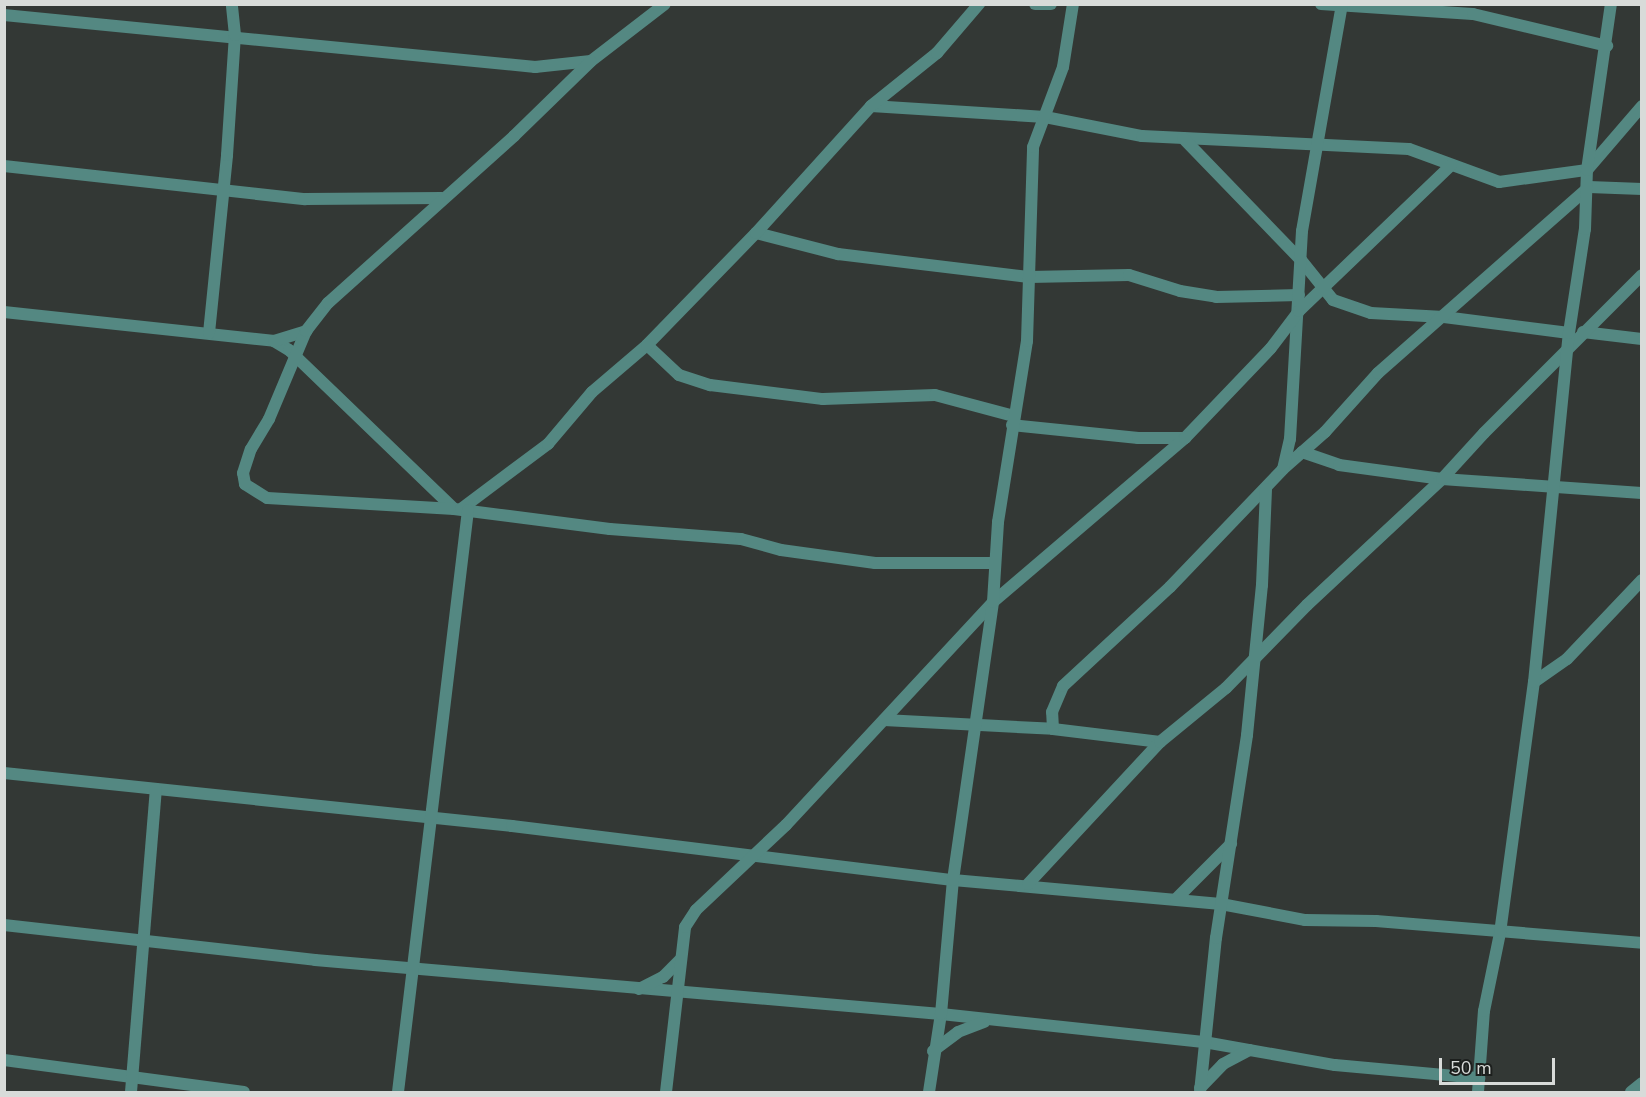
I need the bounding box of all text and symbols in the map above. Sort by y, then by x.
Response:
scale bar [1442,1046,1558,1084]
text: 50 m [1450,1056,1492,1080]

